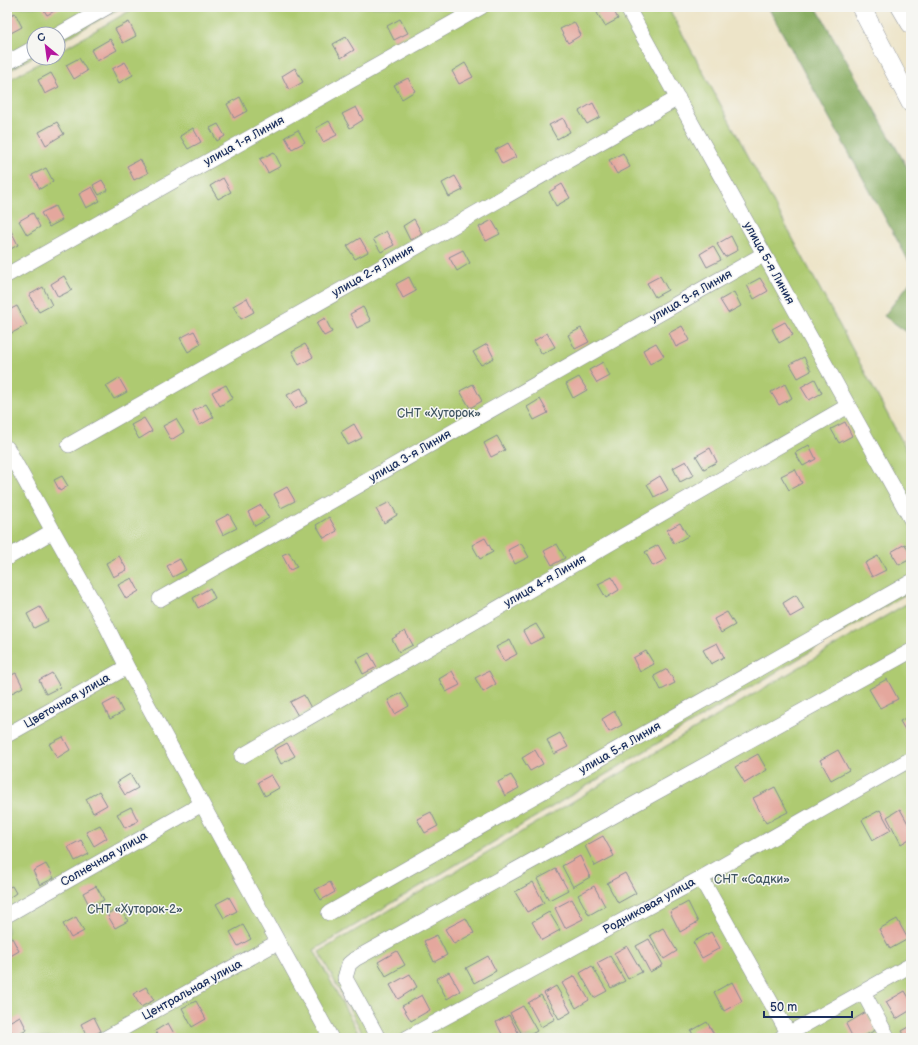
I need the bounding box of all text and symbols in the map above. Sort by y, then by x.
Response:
north arrow [26,26,66,66]
text: С [35,30,48,45]
street label: улица 1-я Линия [201,112,287,169]
street label: улица 5-я Линия [740,219,798,307]
street label: улица 2-я Линия [329,241,417,301]
street label: улица 3-я Линия [647,266,735,326]
park label: СНТ «Хуторок» [397,406,481,421]
street label: улица 3-я Линия [366,426,454,486]
street label: улица 4-я Линия [501,551,589,611]
street label: Цветочная улица [21,670,113,732]
street label: улица 5-я Линия [576,718,664,778]
street label: Солнечная улица [58,828,150,890]
park label: СНТ «Садки» [714,872,790,887]
street label: Родниковая улица [600,874,698,938]
park label: СНТ «Хуторок-2» [87,902,183,917]
street label: Центральная улица [139,956,245,1024]
scale bar [764,993,852,1019]
text: 50 m [770,1000,797,1015]

